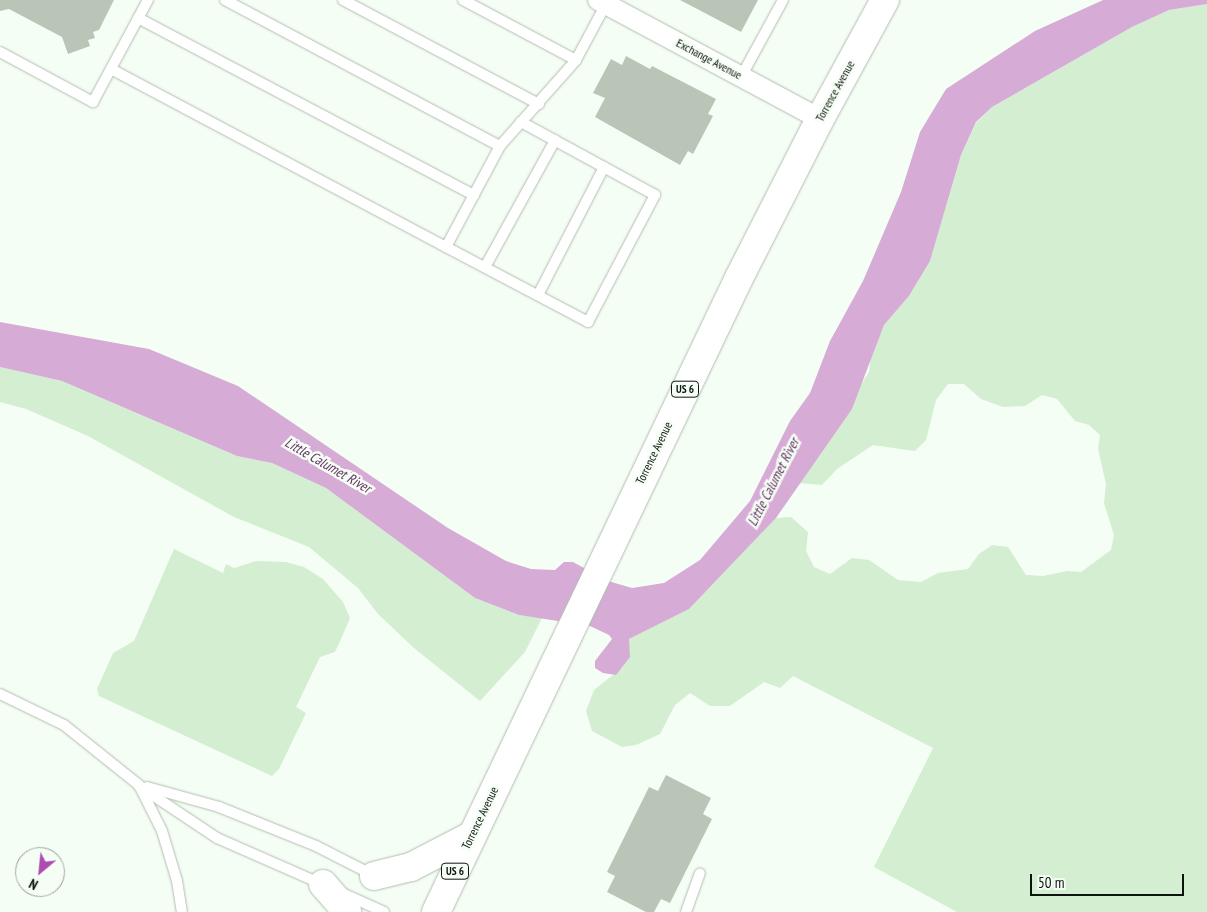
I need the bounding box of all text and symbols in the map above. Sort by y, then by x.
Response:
street label: Exchange Avenue [674,36,744,82]
street label: Torrence Avenue [812,58,858,124]
road number: US 6 [670,380,700,398]
street label: Torrence Avenue [633,419,675,487]
water label: Little Calumet River [282,434,374,496]
water label: Little Calumet River [744,435,802,529]
street label: Torrence Avenue [459,784,501,852]
north arrow [15,847,65,897]
road number: US 6 [440,862,470,879]
scale bar [1032,864,1186,896]
text: 50 m [1038,873,1064,892]
text: N [26,875,41,894]

